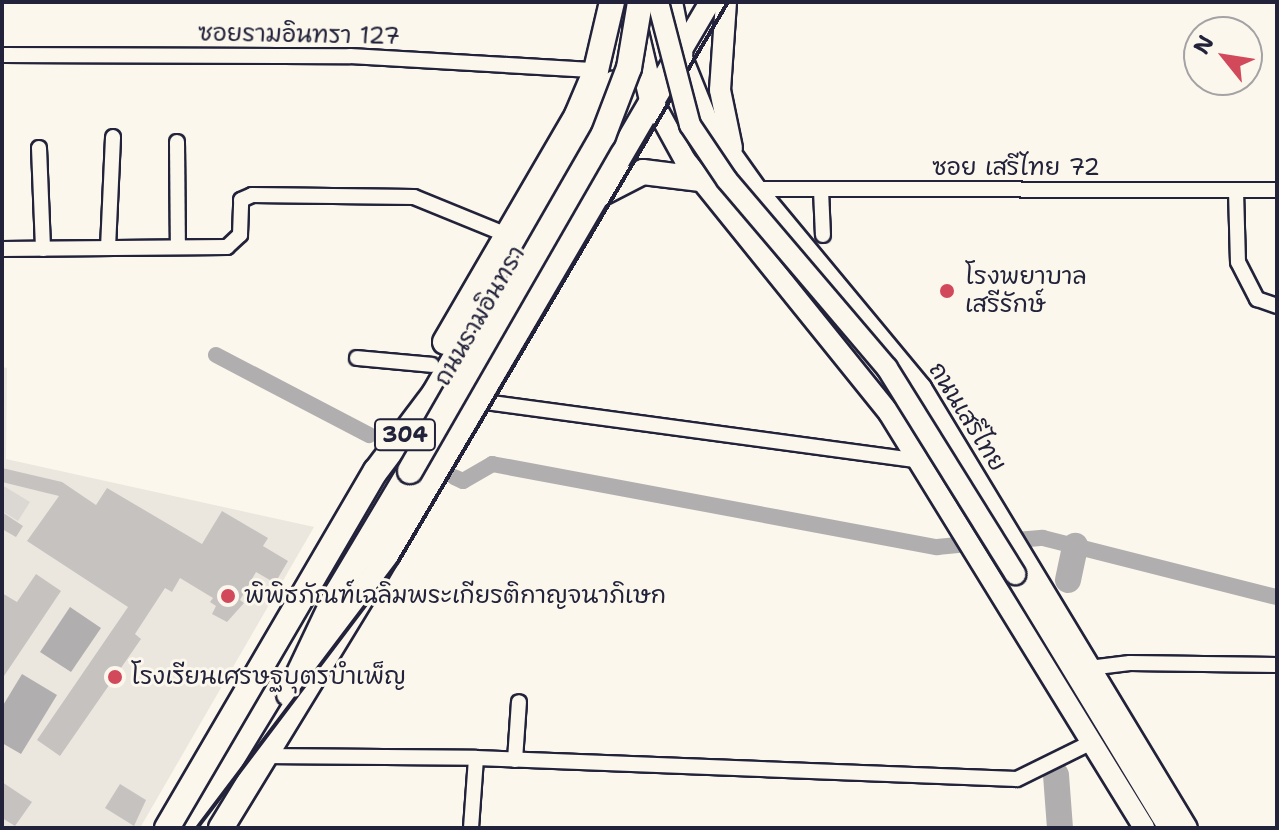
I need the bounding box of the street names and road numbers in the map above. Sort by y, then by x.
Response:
street label: ซอยรามอินทรา 127 [198,19,400,51]
street label: ซอย เสรีไทย 72 [932,154,1100,182]
street label: ถนนรามอินทรา [428,241,532,391]
street label: ถนนเสรีไทย [922,357,1012,477]
road number: 304 [373,417,437,453]

